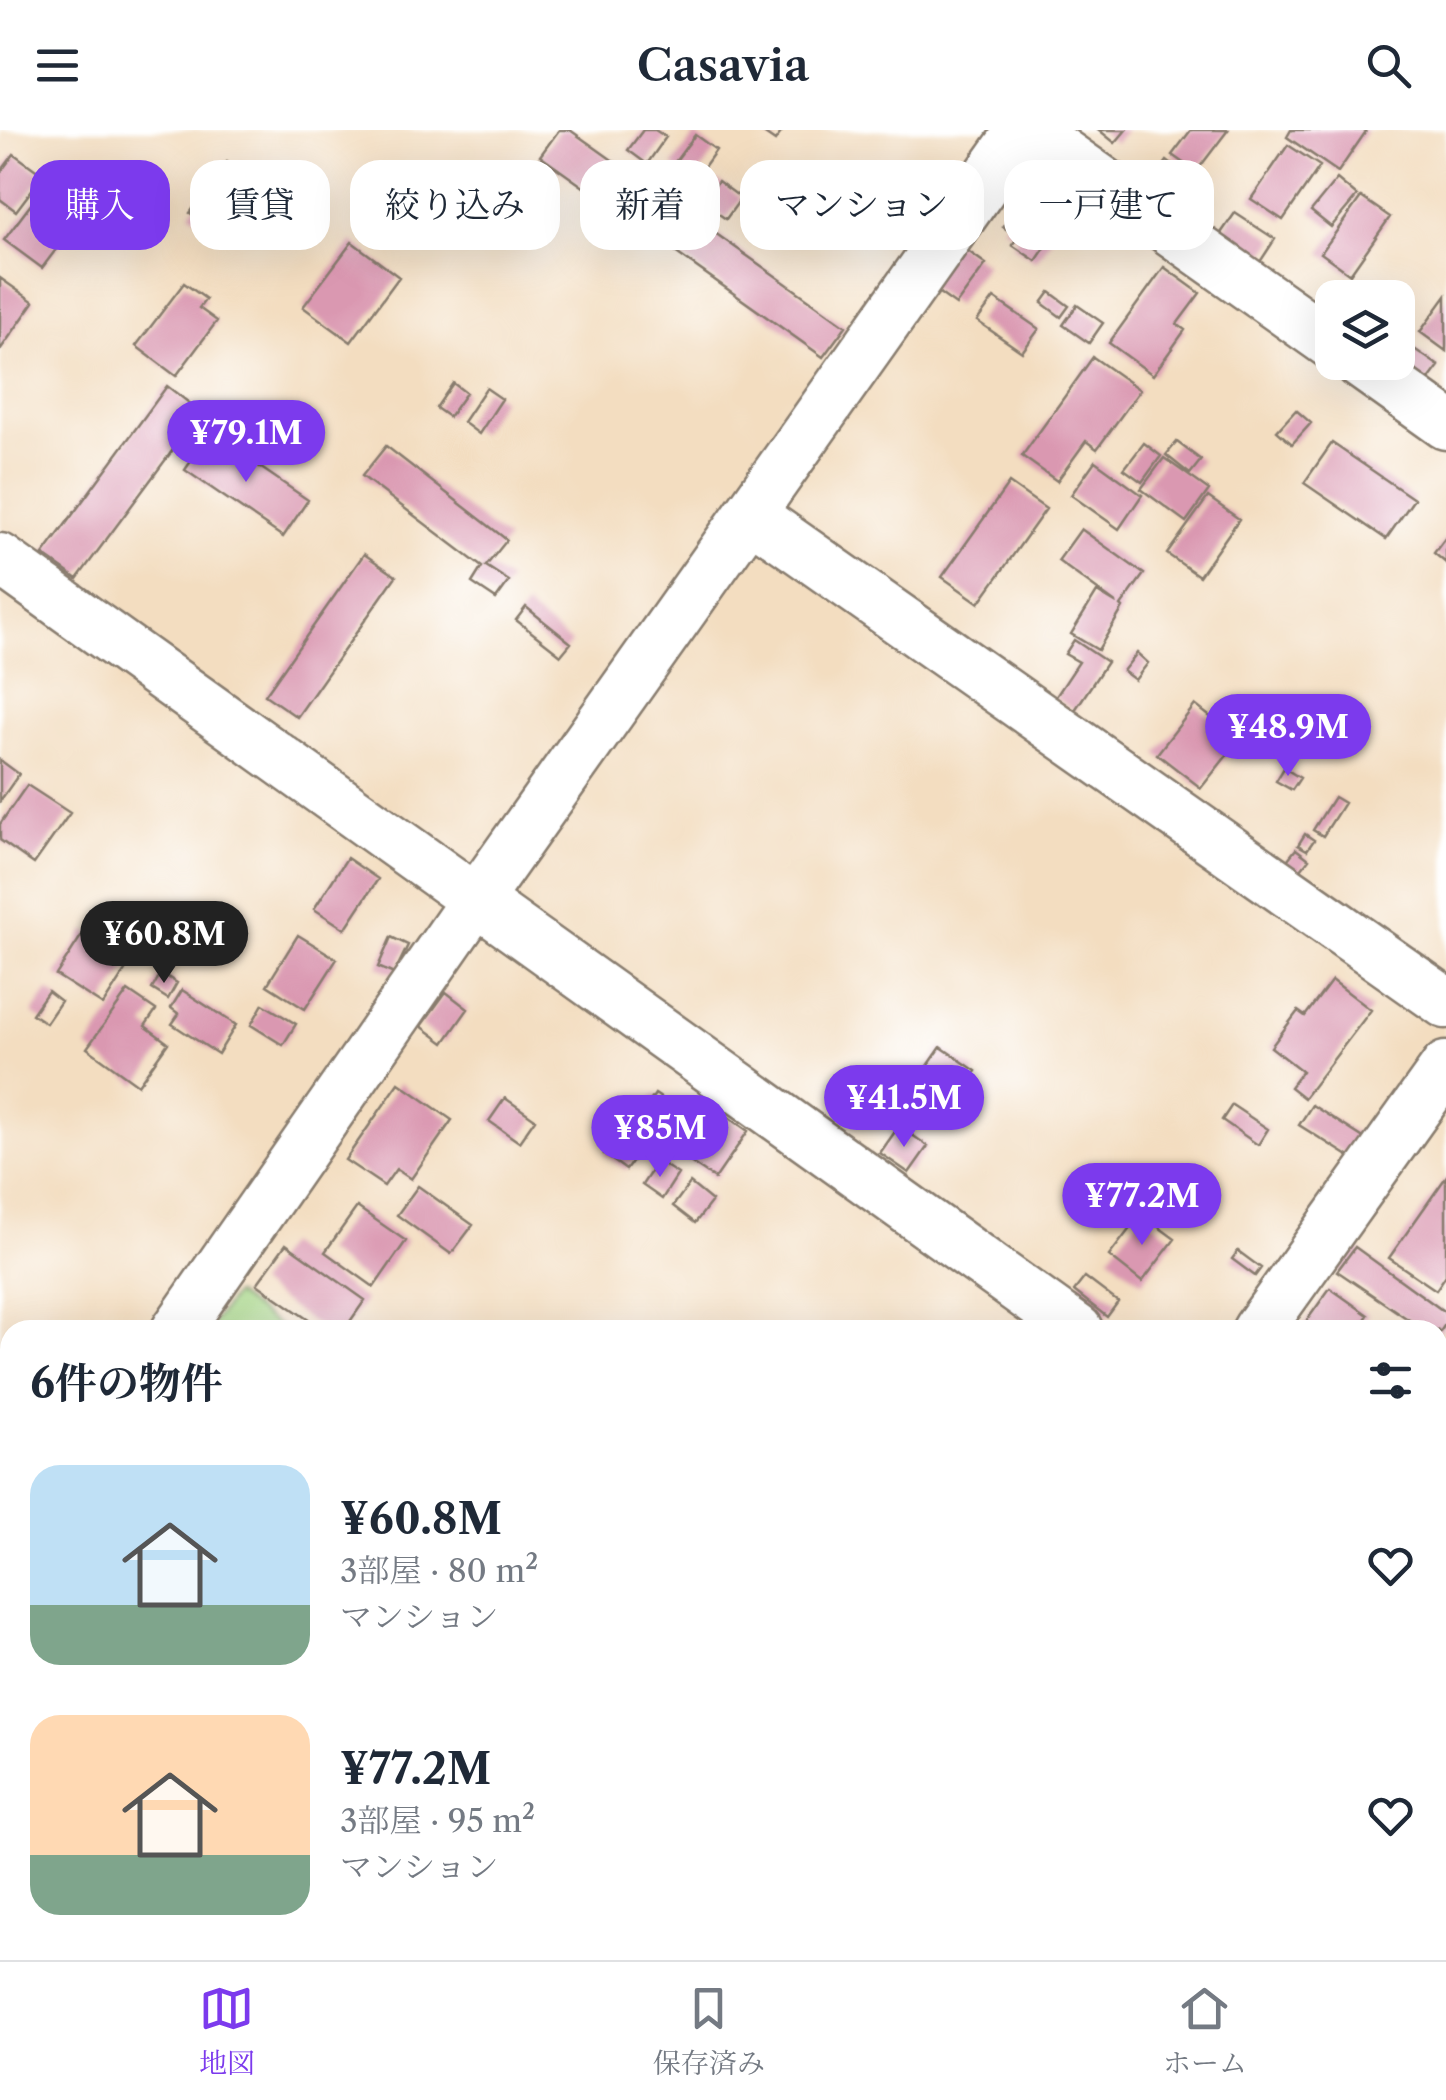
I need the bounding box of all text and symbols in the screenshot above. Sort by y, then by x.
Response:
text: Casavia [637,37,809,93]
icon: menu [30,38,85,93]
icon: search [1361,38,1416,93]
chip: 購入 [30,160,170,250]
chip: 賃貸 [190,160,330,250]
chip: 絞り込み [350,160,560,250]
chip: 新着 [580,160,720,250]
chip: マンション [740,160,984,250]
chip: 一戸建て [1004,160,1214,250]
map controls [1315,280,1415,380]
button: layers [1315,280,1415,380]
pin: ¥79.1M [165,400,327,485]
text: ¥79.1M [189,413,303,452]
pin: ¥48.9M [1207,694,1369,779]
text: ¥48.9M [1227,707,1349,746]
pin: ¥60.8M [83,901,245,986]
text: ¥60.8M [102,914,226,953]
pin: ¥41.5M [823,1065,985,1150]
text: ¥41.5M [846,1078,962,1117]
pin: ¥85M [601,1095,719,1180]
text: ¥85M [613,1108,707,1147]
pin: ¥77.2M [1061,1163,1223,1248]
text: ¥77.2M [1084,1176,1200,1215]
icon: filters [1363,1353,1418,1408]
text: 6件の物件 [30,1357,223,1409]
text: ¥60.8M [340,1493,502,1545]
icon: home [110,1505,230,1625]
icon: heart [1363,1538,1418,1593]
text: 3部屋 · 80 m² [340,1551,538,1590]
text: マンション [340,1597,499,1636]
text: ¥77.2M [340,1743,491,1795]
icon: home [110,1755,230,1875]
icon: heart [1363,1788,1418,1843]
text: 3部屋 · 95 m² [340,1801,535,1840]
text: マンション [340,1847,499,1886]
tab: 地図 [199,1981,255,2081]
tab: 保存済み [653,1981,765,2081]
tab: ホーム [1163,1981,1247,2081]

